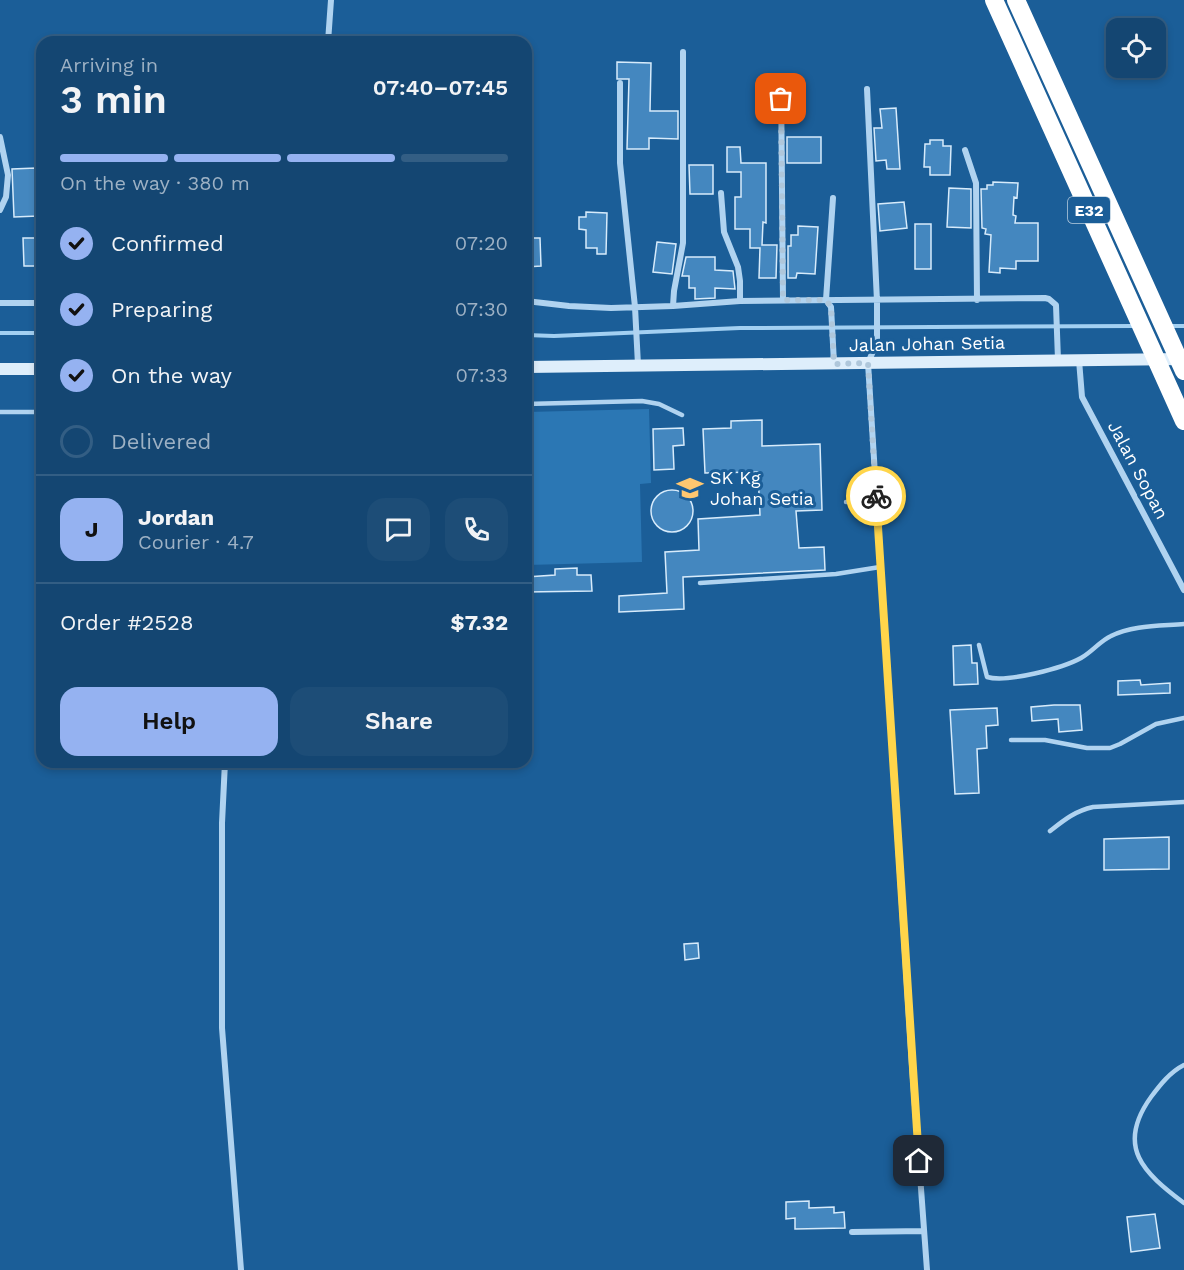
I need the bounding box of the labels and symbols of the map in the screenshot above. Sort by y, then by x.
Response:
pin [755,73,806,124]
road number: E32 [1068,197,1110,223]
street label: Jalan Johan Setia [849,332,1005,355]
street label: Jalan Sopan [1104,417,1173,522]
courier [846,466,906,526]
place label: SK Kg Johan Setia [710,467,814,509]
school or university icon: SK Kg Johan Setia [675,473,705,503]
pin [893,1135,944,1186]

